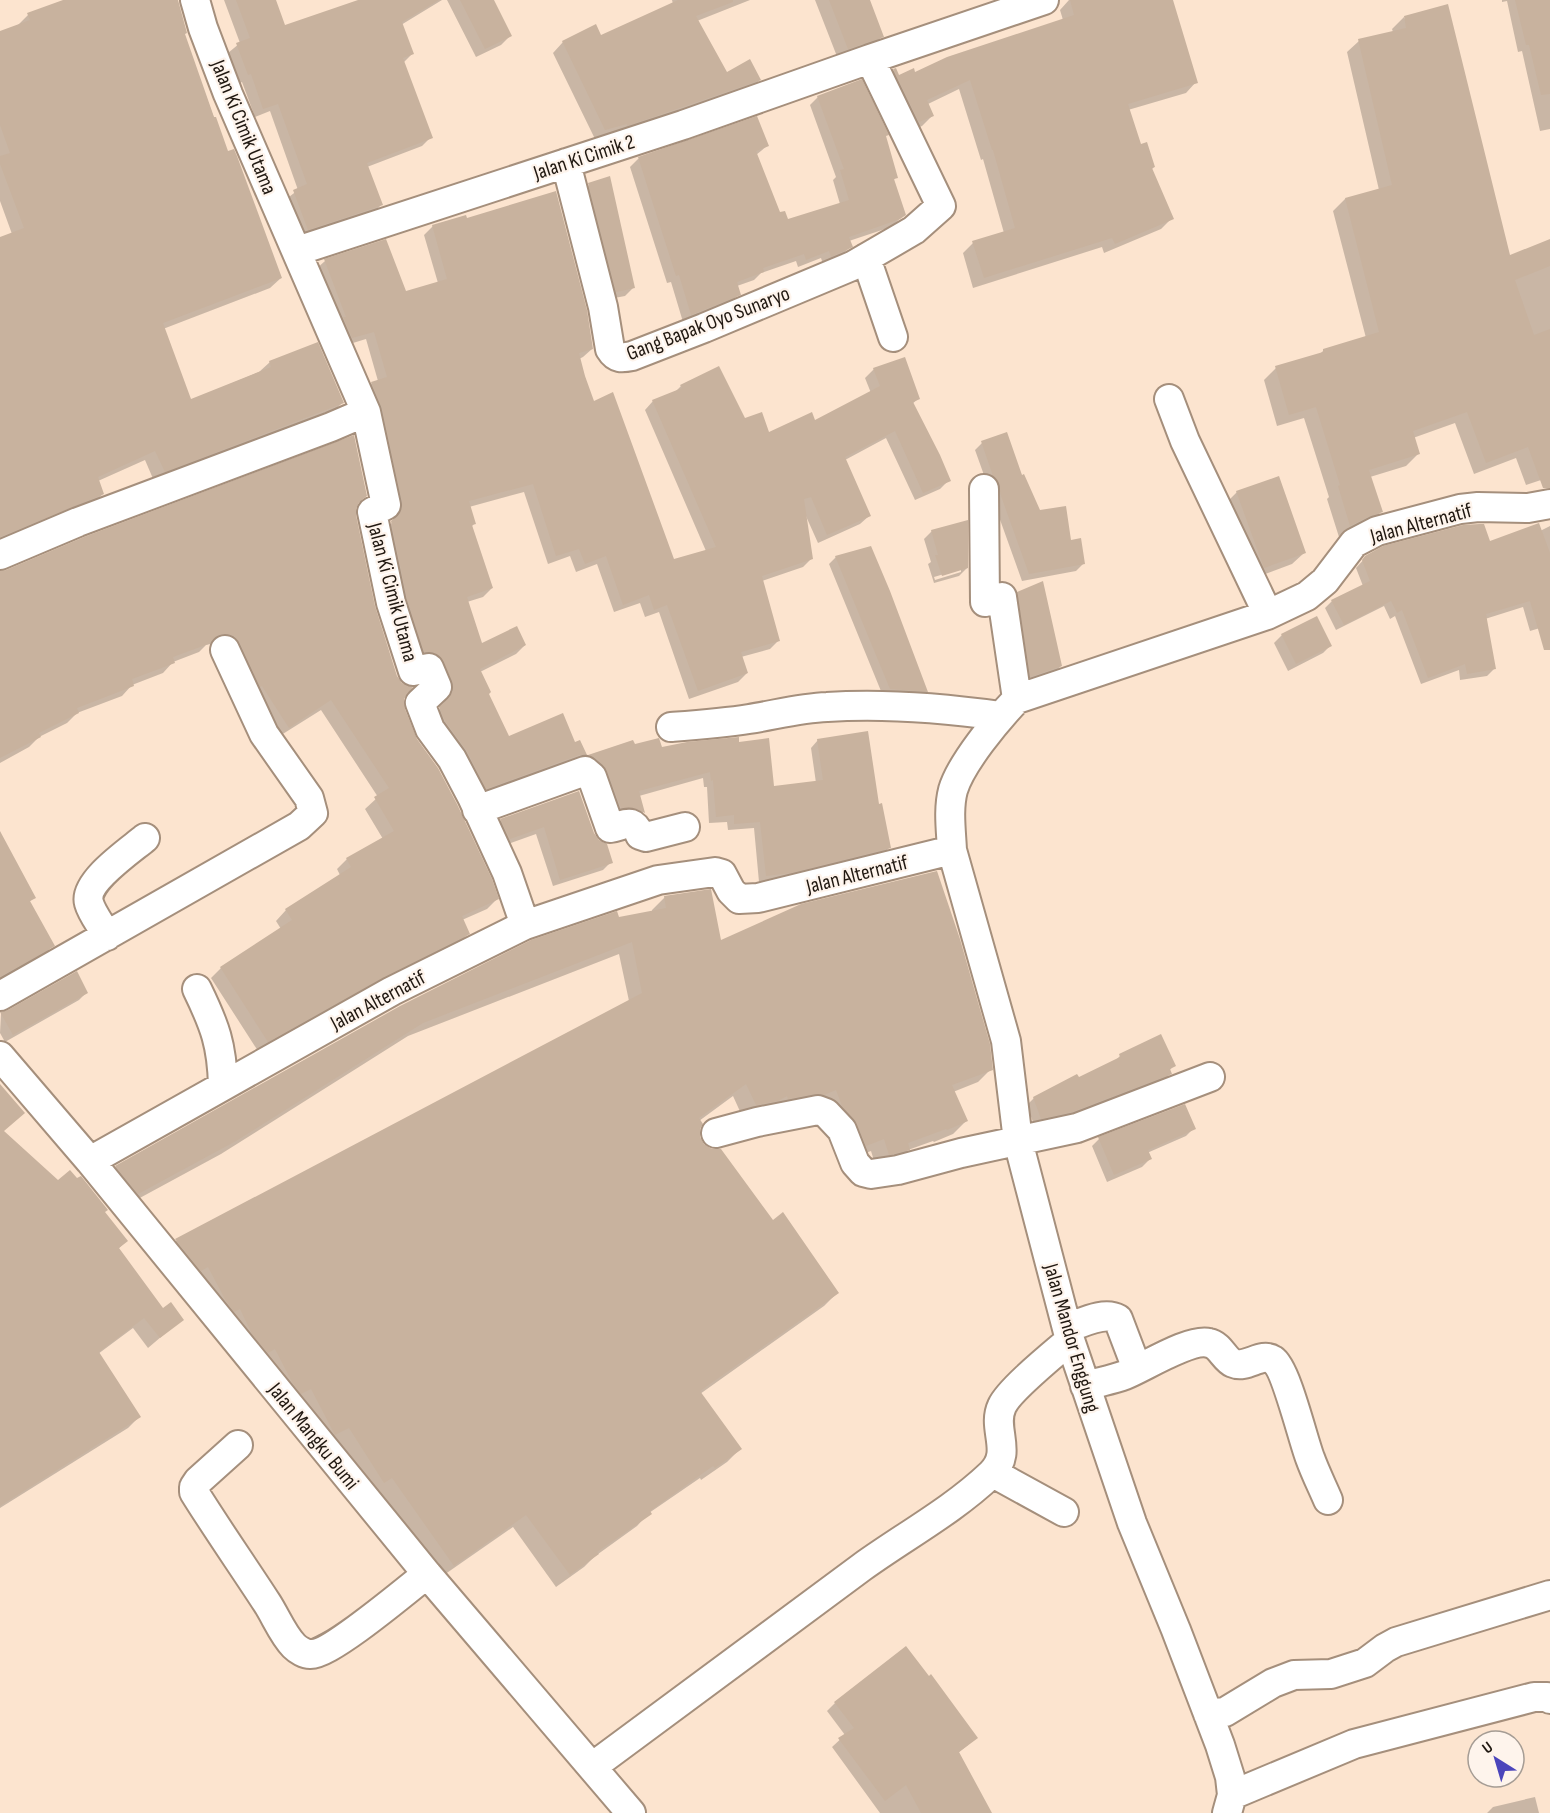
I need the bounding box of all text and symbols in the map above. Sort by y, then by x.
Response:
street label: Jalan Ki Cimik Utama [205,55,282,198]
street label: Jalan Ki Cimik 2 [529,129,638,186]
street label: Gang Bapak Oyo Sunaryo [623,281,793,366]
street label: Jalan Alternatif [1367,498,1476,549]
street label: Jalan Ki Cimik Utama [362,519,423,664]
street label: Jalan Alternatif [803,850,912,899]
street label: Jalan Alternatif [326,965,431,1036]
street label: Jalan Mandor Enggung [1038,1260,1105,1415]
street label: Jalan Mangku Bumi [262,1377,364,1495]
north arrow [1466,1729,1526,1789]
text: U [1479,1738,1497,1758]

